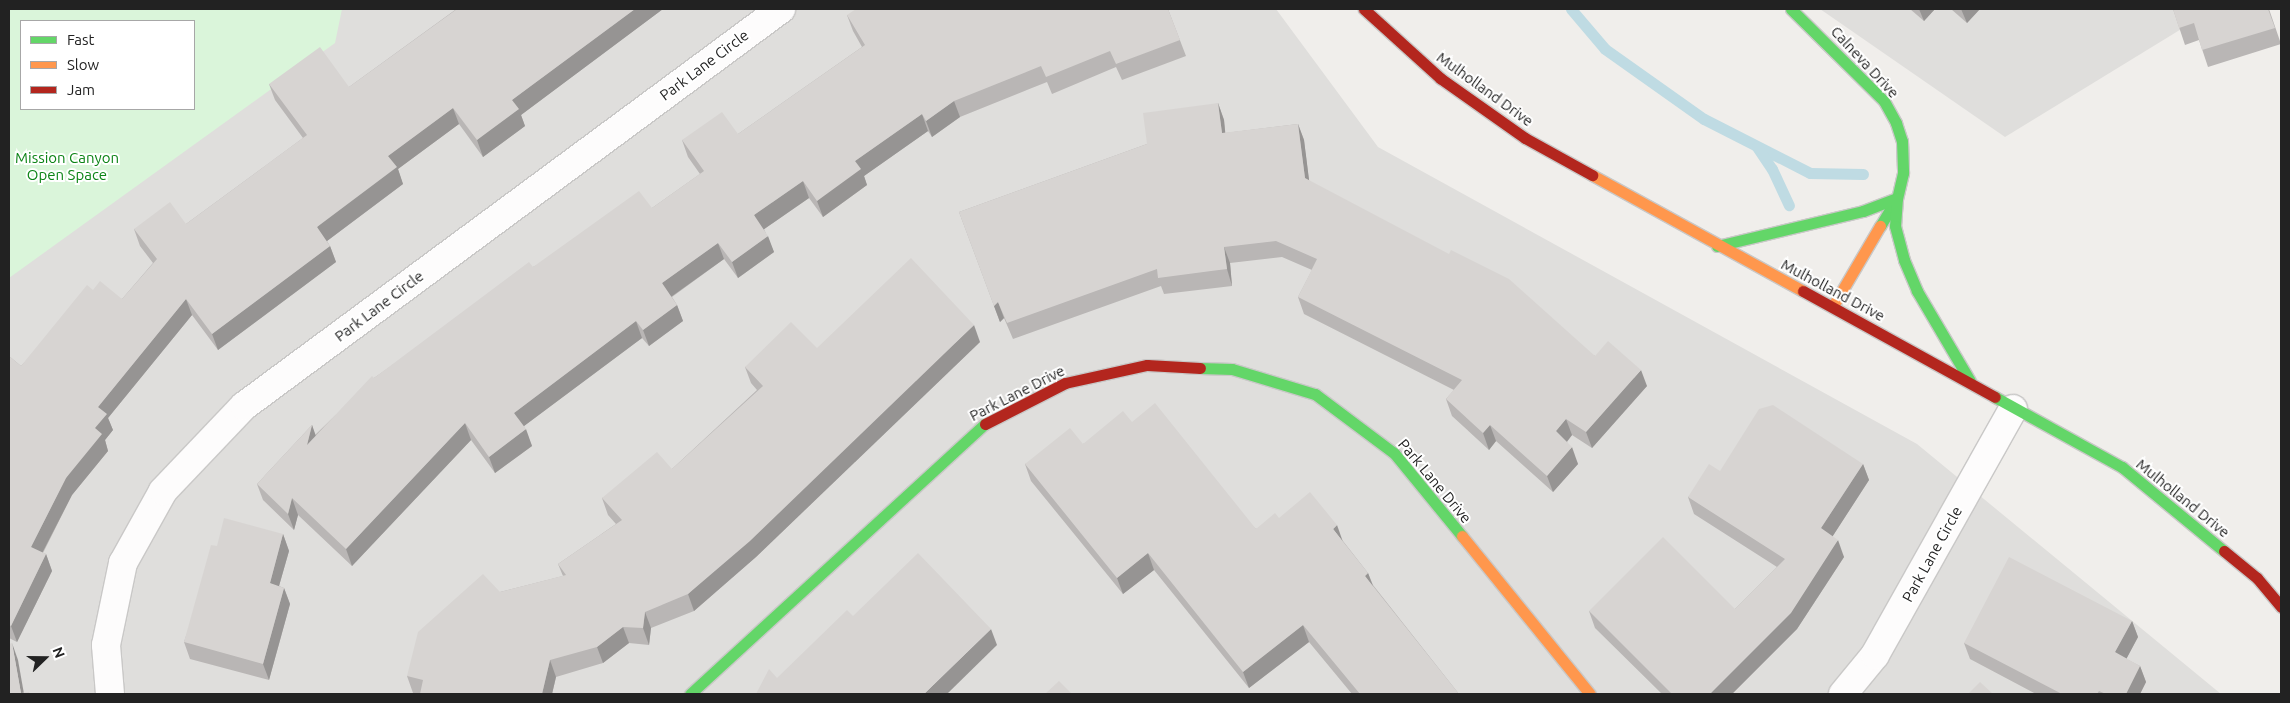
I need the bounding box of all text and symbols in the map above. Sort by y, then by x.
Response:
legend [20,20,195,110]
street label: Calneva Drive [1827,22,1903,102]
street label: Park Lane Circle [656,26,752,104]
text: Fast [67,31,94,48]
street label: Mulholland Drive [1433,48,1537,130]
text: Slow [67,56,99,73]
text: Jam [67,81,95,98]
park label: Mission Canyon Open Space [15,148,119,183]
street label: Mulholland Drive [1778,255,1888,325]
street label: Park Lane Circle [331,267,427,345]
street label: Park Lane Drive [966,361,1068,425]
street label: Park Lane Drive [1395,435,1475,527]
street label: Mulholland Drive [2133,455,2233,541]
street label: Park Lane Circle [1898,503,1966,605]
north arrow [20,633,70,683]
text: N [50,645,68,660]

